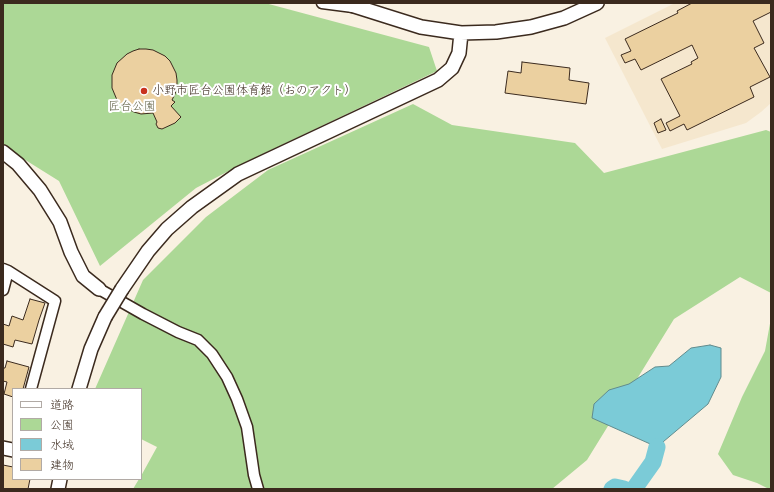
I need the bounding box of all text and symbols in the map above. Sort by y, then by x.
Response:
place label: 小野市匠台公園体育館（おのアクト） [152,84,356,98]
marker: 小野市匠台公園体育館（おのアクト） [139,86,149,96]
park label: 匠台公園 [108,100,156,114]
legend [12,388,142,480]
text: 道路 [50,398,74,413]
text: 公園 [50,418,74,433]
text: 水域 [50,438,74,453]
text: 建物 [50,458,74,473]

